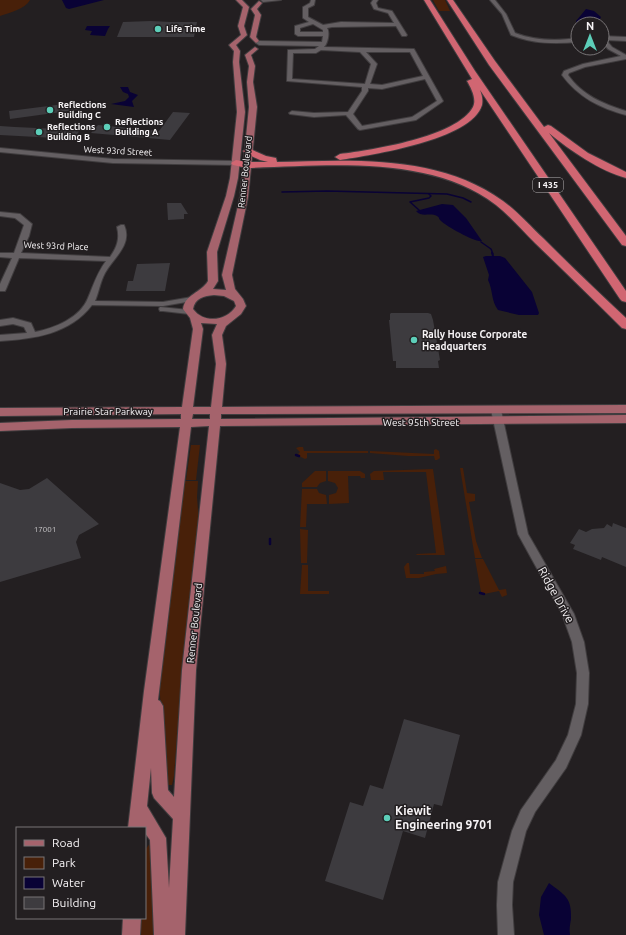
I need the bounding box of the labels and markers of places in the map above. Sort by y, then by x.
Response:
marker: Life Time [153,24,163,34]
place label: Life Time [166,24,206,34]
place label: Reflections Building C [58,100,106,120]
marker: Reflections Building C [45,105,55,115]
place label: Reflections Building A [115,117,163,137]
place label: Reflections Building B [47,122,95,142]
marker: Reflections Building A [102,122,112,132]
marker: Reflections Building B [34,127,44,137]
place label: Rally House Corporate Headquarters [422,329,527,352]
marker: Rally House Corporate Headquarters [409,335,419,345]
place label: Kiewit Engineering 9701 [395,804,493,831]
marker: Kiewit Engineering 9701 [382,813,392,823]

